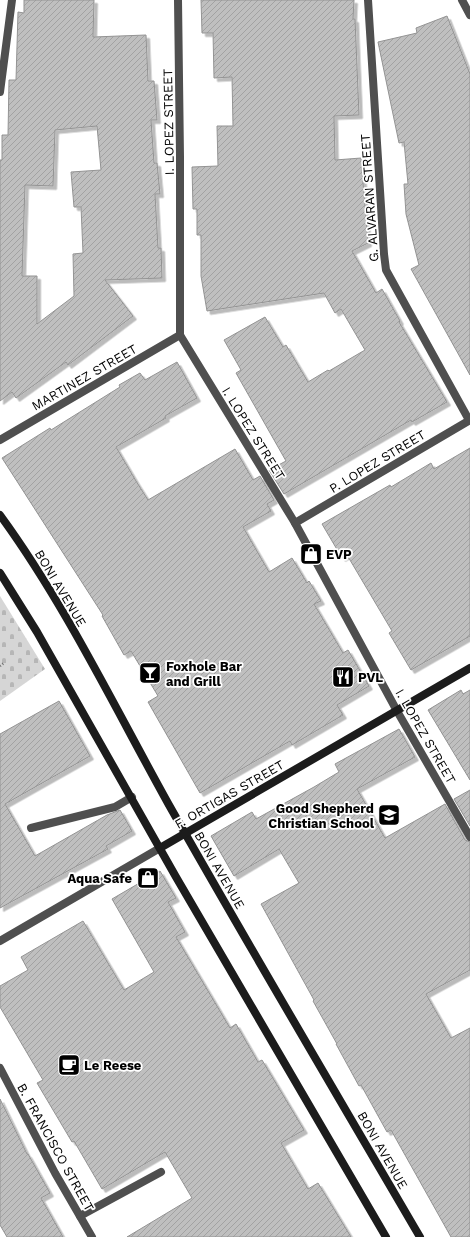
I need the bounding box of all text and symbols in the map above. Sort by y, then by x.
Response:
street label: I. LOPEZ STREET [160,68,177,175]
street label: G. ALVARAN STREET [358,133,381,262]
street label: MARTINEZ STREET [29,341,140,414]
street label: I. LOPEZ STREET [219,384,288,483]
street label: P. LOPEZ STREET [327,427,428,496]
shop icon: EVP [298,541,324,567]
street label: BONI AVENUE [32,547,89,629]
place label: EVP [326,547,352,562]
place label: Foxhole Bar and Grill [166,659,242,689]
bar icon: Foxhole Bar and Grill [137,660,163,686]
restaurant icon: PVL [330,664,356,690]
place label: PVL [358,670,383,685]
street label: I. LOPEZ STREET [392,686,459,786]
street label: F. ORTIGAS STREET [172,757,287,832]
place label: Good Shepherd Christian School [268,801,375,831]
school or university icon: Good Shepherd Christian School [376,802,402,828]
street label: BONI AVENUE [191,829,248,912]
shop icon: Aqua Safe [135,865,161,891]
place label: Aqua Safe [67,871,132,886]
cafe icon: Le Reese [56,1052,82,1078]
place label: Le Reese [84,1058,142,1073]
street label: B. FRANCISCO STREET [14,1081,97,1214]
street label: BONI AVENUE [354,1109,411,1192]

